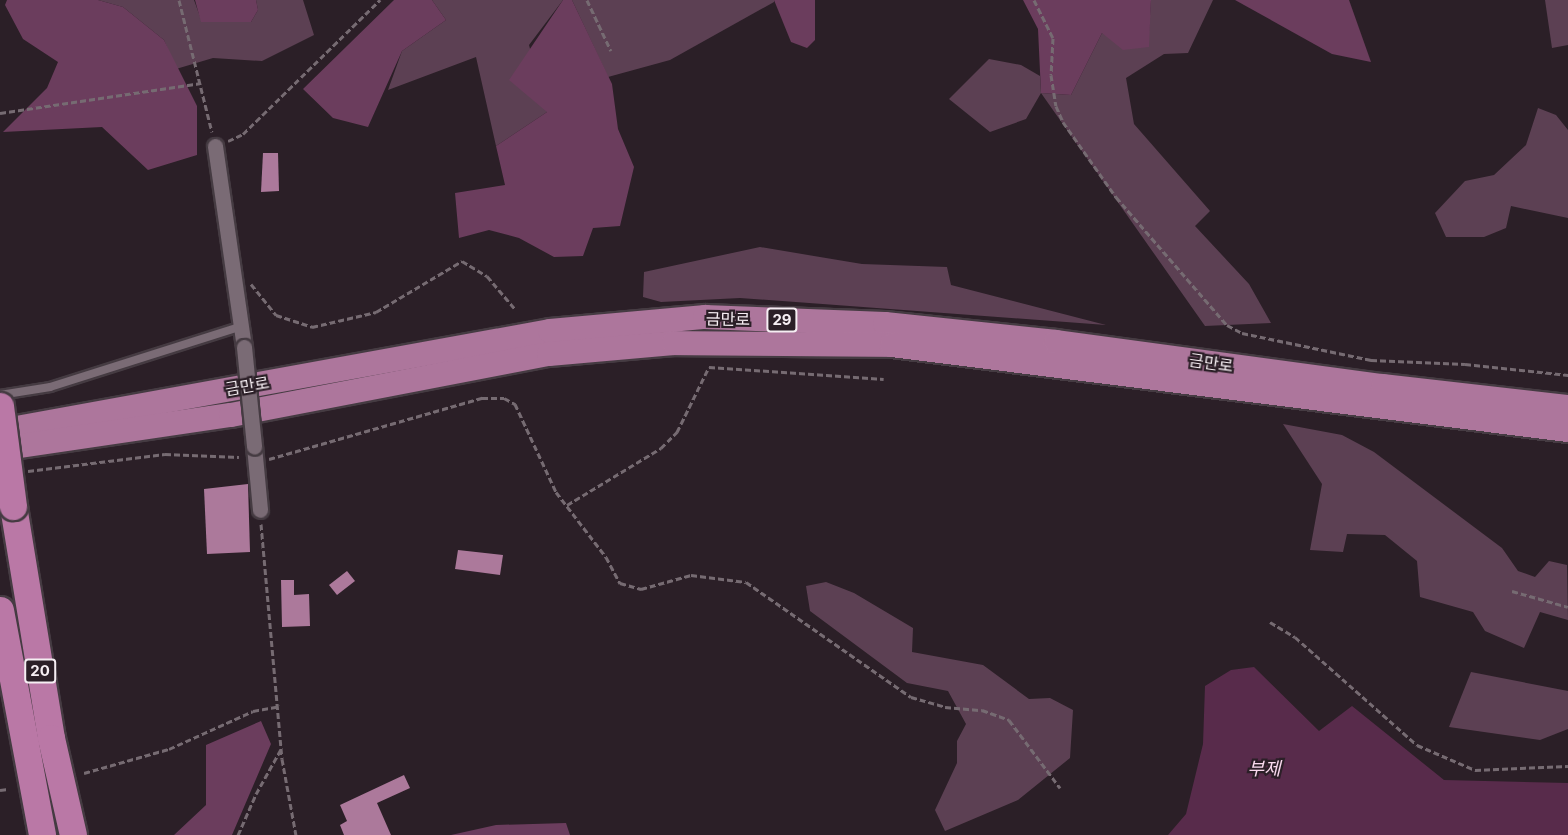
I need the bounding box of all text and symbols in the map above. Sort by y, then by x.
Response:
road number: 29 [766,308,798,332]
street label: 금만로 [706,309,750,329]
street label: 금만로 [1188,350,1234,376]
street label: 금만로 [224,373,270,399]
road number: 20 [24,659,57,683]
water label: 부제 [1247,758,1281,780]

